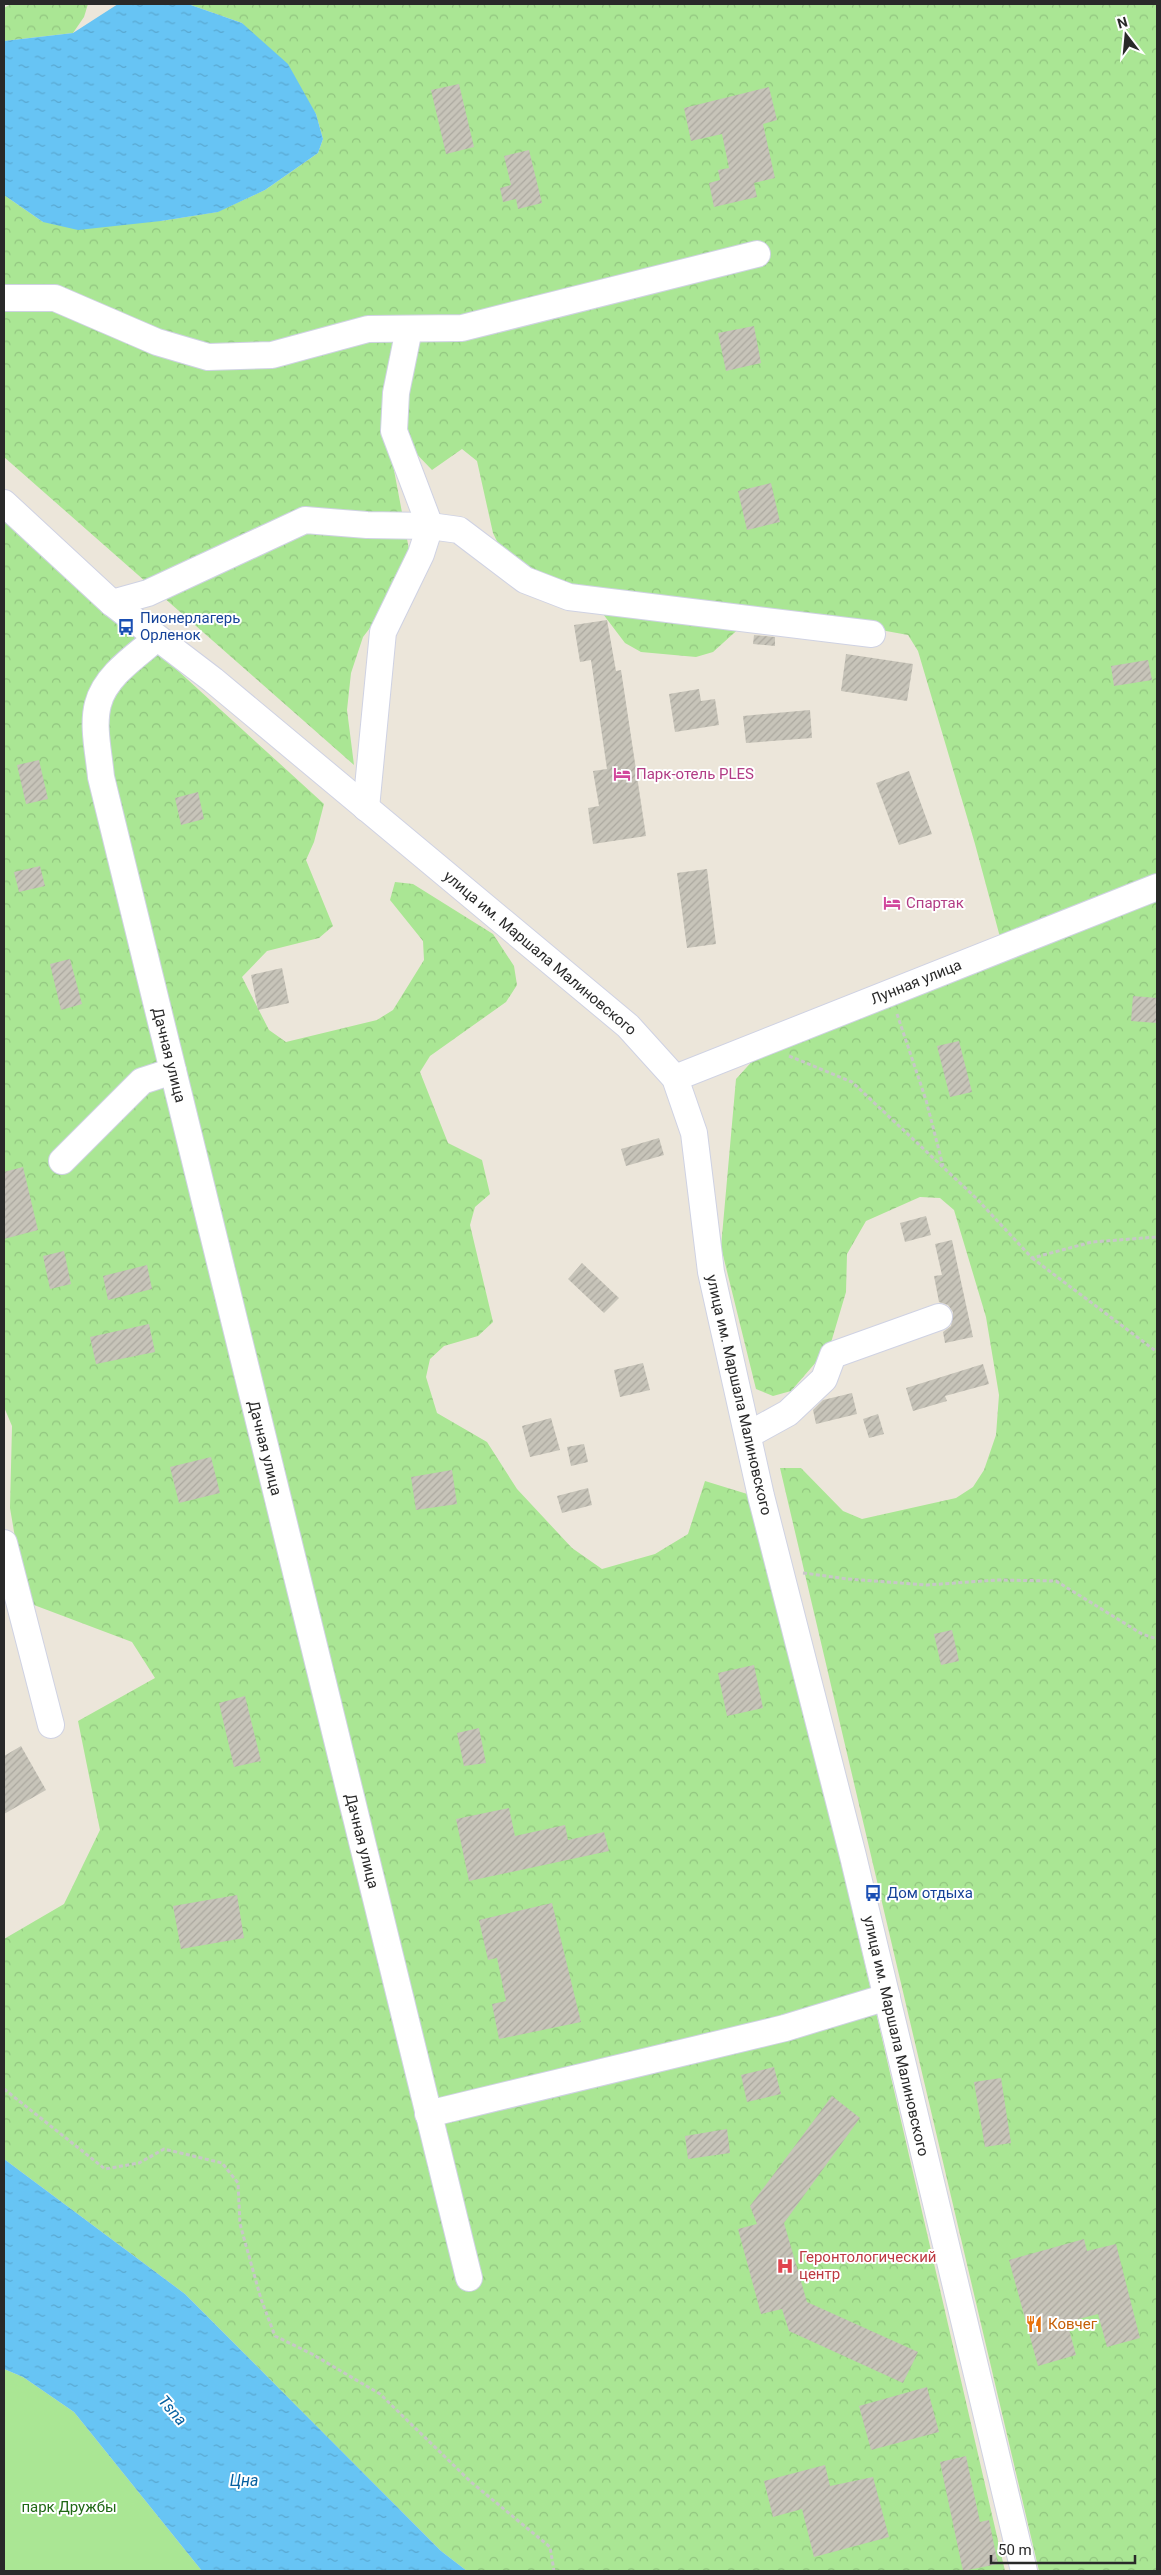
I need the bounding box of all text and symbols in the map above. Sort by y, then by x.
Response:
north arrow [1101,10,1151,60]
text: N [1115,13,1129,32]
place label: Пионерлагерь Орленок [140,609,240,644]
bus stop icon: Пионерлагерь Орленок [116,617,136,637]
hotel icon: Парк-отель PLES [612,764,632,784]
place label: Парк-отель PLES [636,765,754,783]
street label: улица им. Маршала Малиновского [440,867,640,1039]
hotel icon: Спартак [882,893,902,913]
place label: Спартак [906,894,964,912]
street label: Лунная улица [868,956,964,1008]
street label: Дачная улица [148,1005,190,1105]
street label: улица им. Маршала Малиновского [703,1273,775,1517]
street label: Дачная улица [244,1398,286,1498]
street label: Дачная улица [341,1791,383,1891]
bus stop icon: Дом отдыха [863,1883,883,1903]
place label: Дом отдыха [887,1884,973,1902]
street label: улица им. Маршала Малиновского [860,1914,932,2158]
place label: Геронтологический центр [799,2248,936,2283]
hospital icon: Геронтологический центр [775,2256,795,2276]
restaurant icon: Ковчег [1024,2314,1044,2334]
place label: Ковчег [1048,2315,1098,2333]
water label: Tsna [155,2392,191,2429]
water label: Цна [230,2471,258,2490]
park label: парк Дружбы [21,2498,117,2516]
scale bar [991,2532,1135,2564]
text: 50 m [998,2541,1032,2559]

